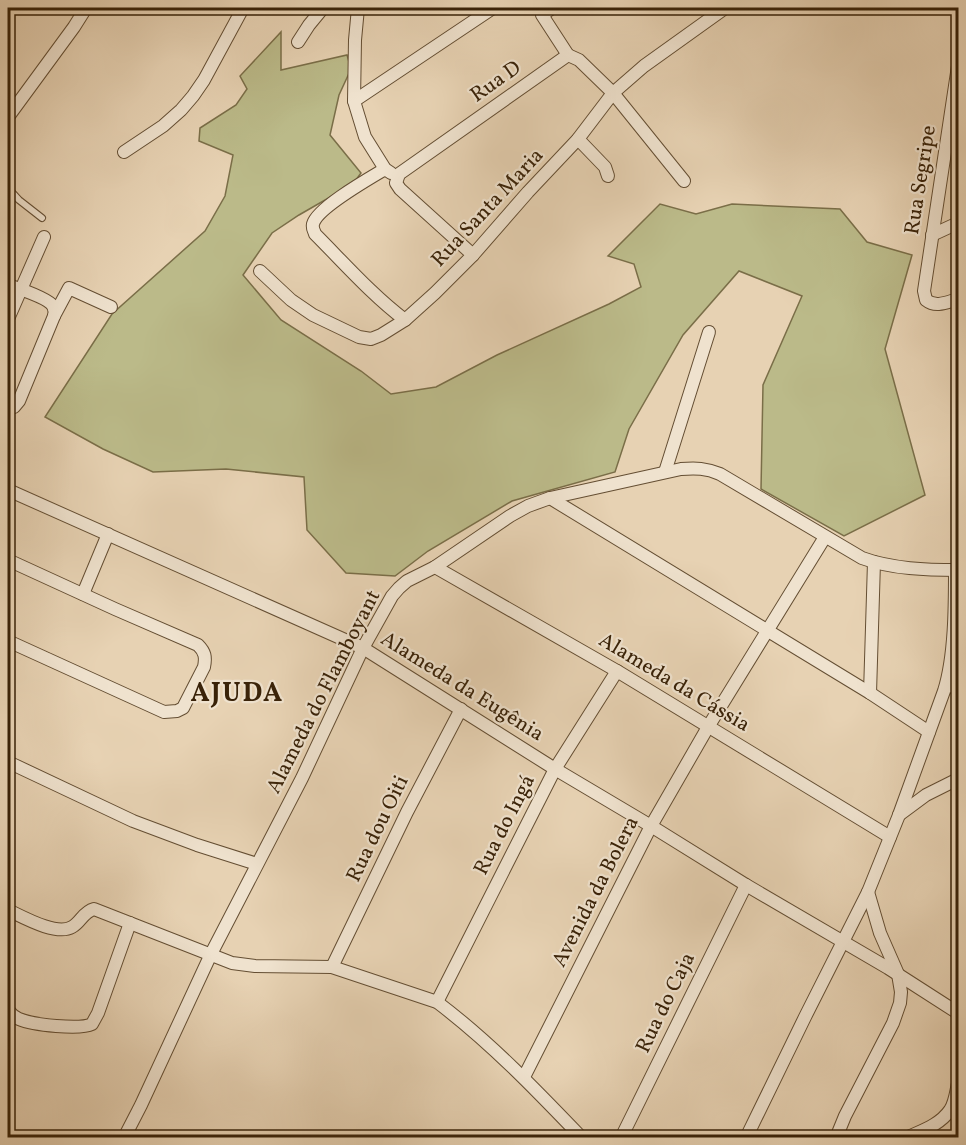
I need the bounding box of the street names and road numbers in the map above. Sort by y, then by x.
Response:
street label: Rua D [465,54,527,110]
street label: Rua Segripe [898,123,944,237]
street label: Rua Santa Maria [425,142,551,274]
street label: Alameda do Flamboyant [260,585,388,799]
street label: Alameda da Eugênia [375,625,549,749]
street label: Alameda da Cássia [593,626,755,740]
street label: Rua do Ingá [467,770,543,880]
street label: Rua dou Oiti [340,771,416,887]
street label: Avenida da Bolera [545,812,647,972]
street label: Rua do Caja [629,948,703,1058]

